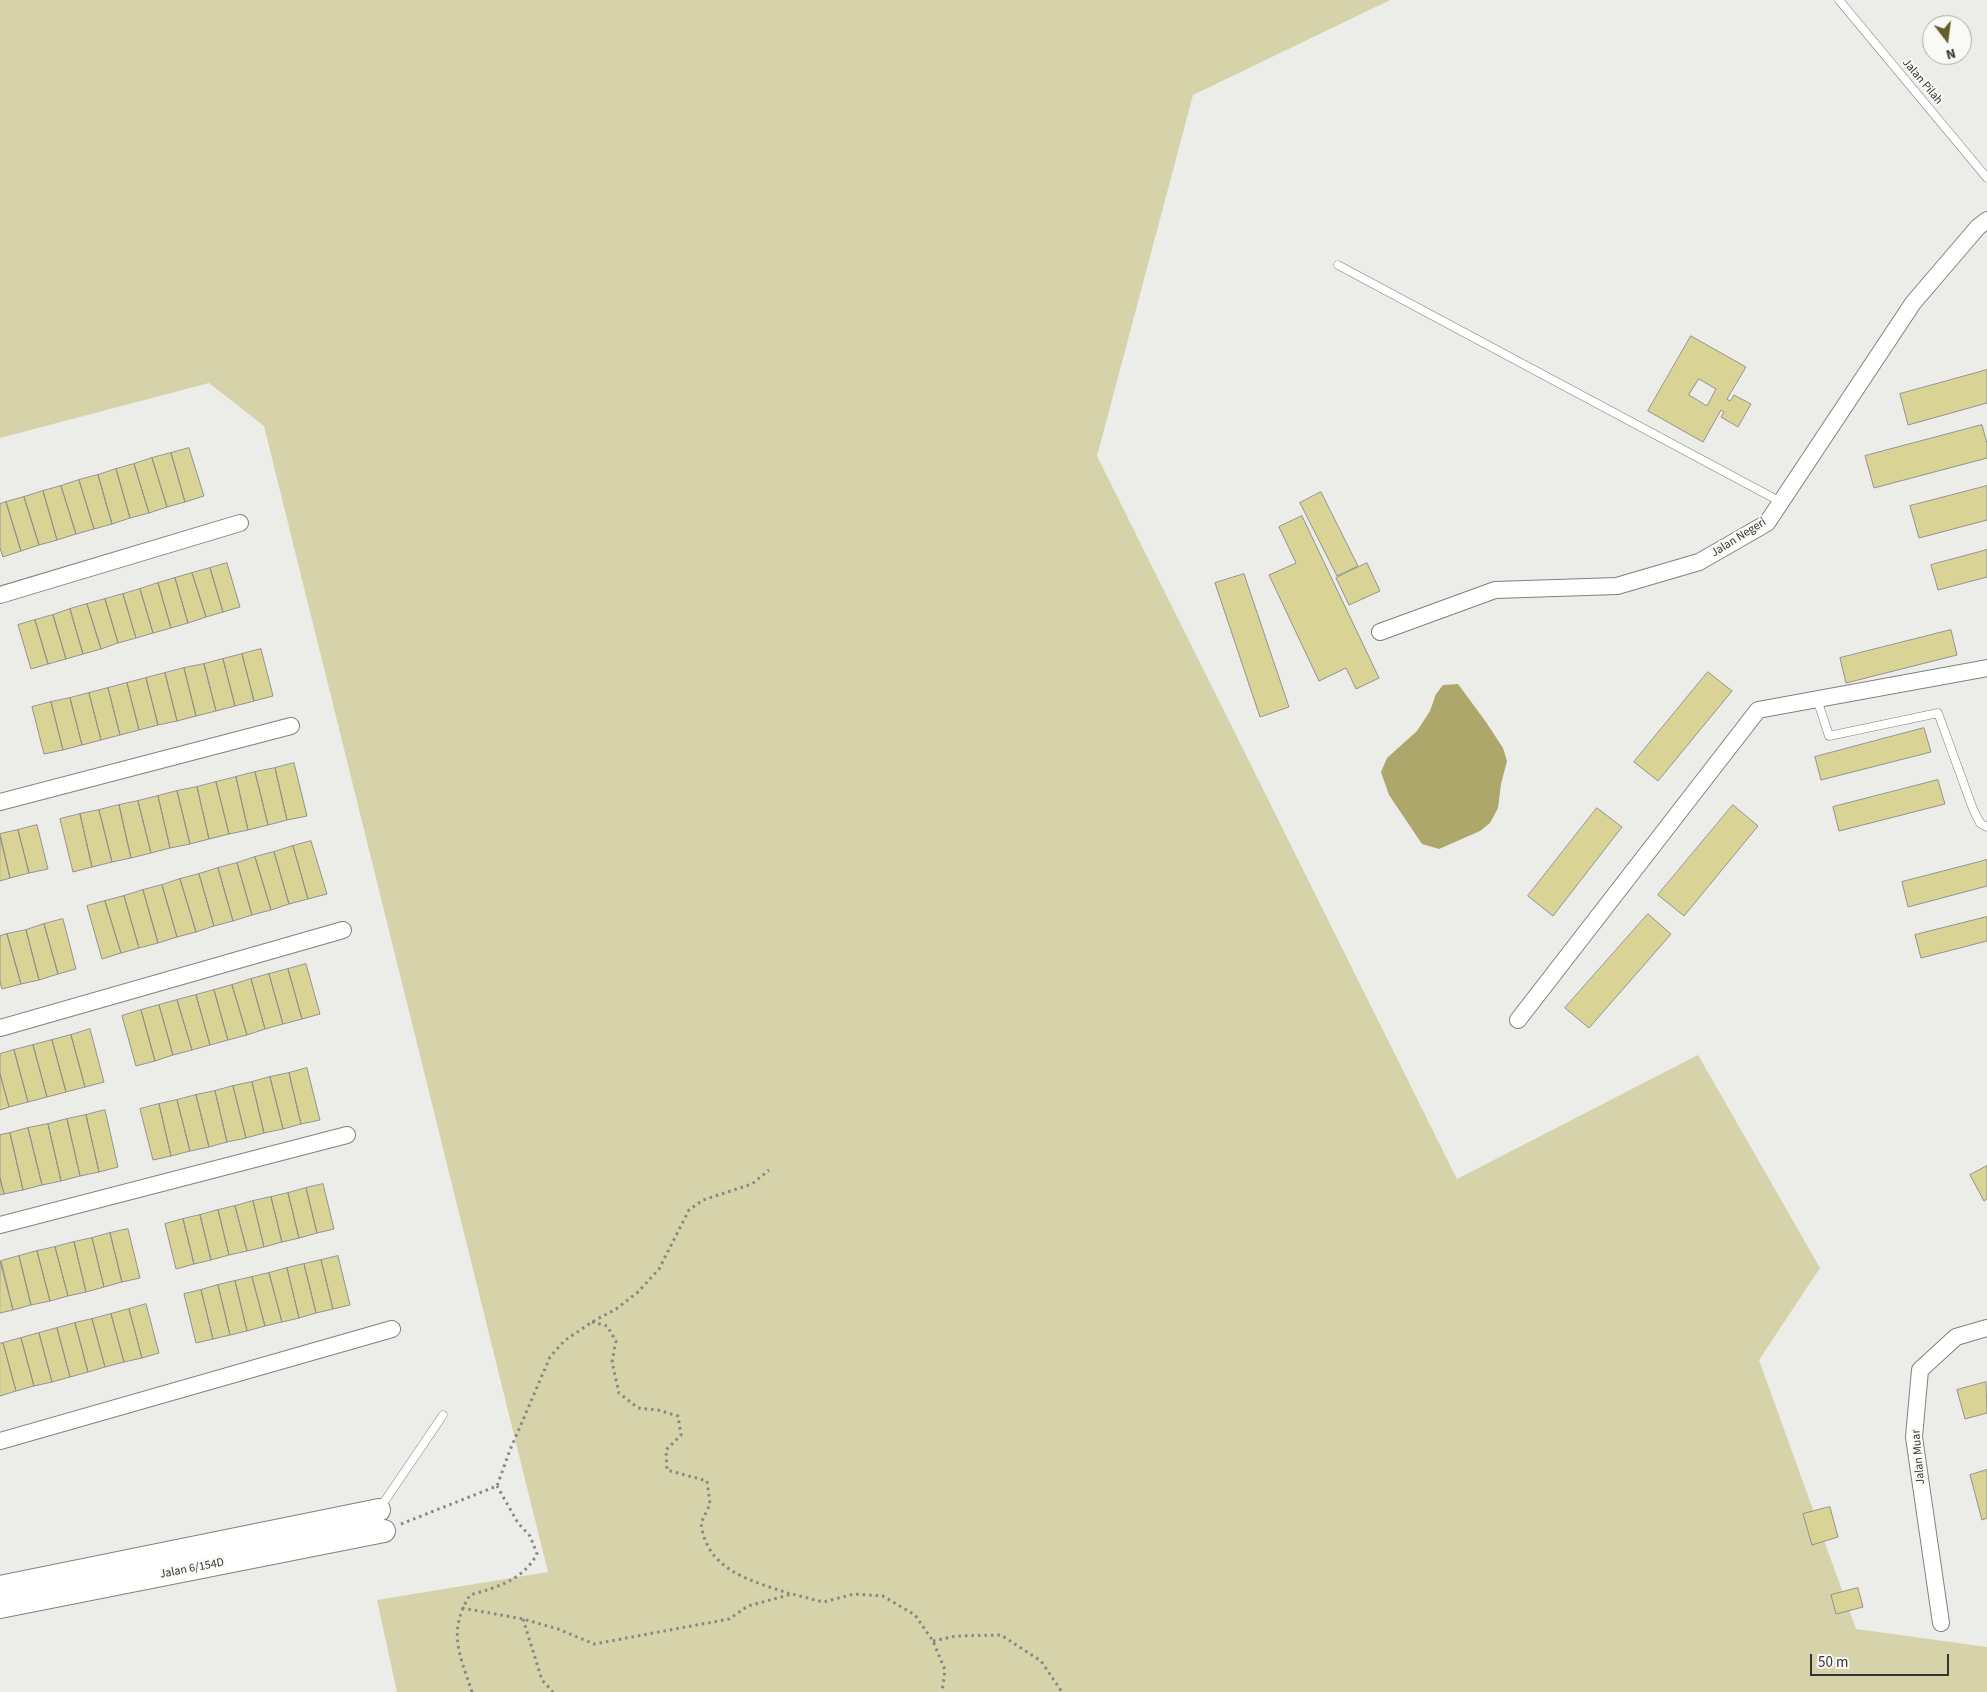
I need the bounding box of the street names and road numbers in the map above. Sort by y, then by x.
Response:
street label: Jalan Pilah [1899,56,1945,108]
street label: Jalan Negeri [1709,515,1769,561]
street label: Jalan Muar [1909,1429,1929,1485]
street label: Jalan 6/154D [159,1556,225,1582]

